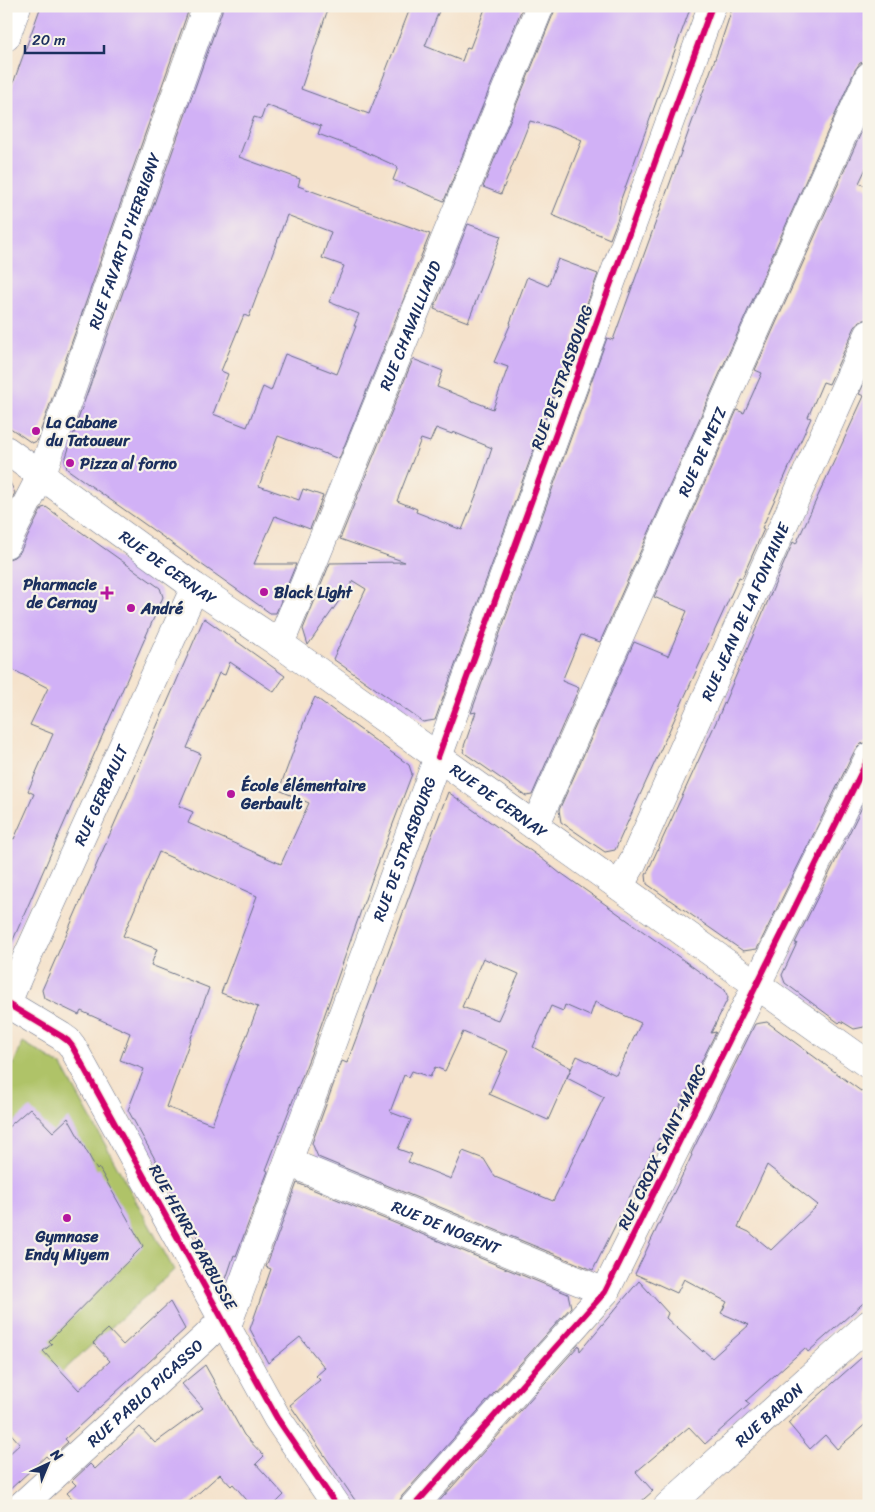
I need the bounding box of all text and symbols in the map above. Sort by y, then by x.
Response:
scale bar [25,22,104,54]
text: 20 m [32,27,66,53]
street label: RUE FAVART D'HERBIGNY [79,148,169,333]
street label: RUE CHAVAILLIAUD [370,256,449,395]
street label: RUE DE STRASBOURG [522,300,602,454]
street label: RUE DE METZ [669,401,735,501]
place label: La Cabane du Tatoueur [46,408,131,455]
marker: La Cabane du Tatoueur [30,425,42,437]
place label: Pizza al forno [80,449,178,478]
marker: Pizza al forno [64,457,76,469]
street label: RUE JEAN DE LA FONTAINE [692,517,798,705]
street label: RUE DE CERNAY [113,522,223,612]
place label: Pharmacie de Cernay [23,570,98,617]
place label: Black Light [274,578,354,607]
marker: Black Light [258,586,270,598]
marker: Pharmacie de Cernay [101,587,113,599]
place label: André [140,594,184,623]
marker: André [125,602,137,614]
street label: RUE GERBAULT [65,739,137,850]
street label: RUE DE CERNAY [444,755,554,846]
place label: École élémentaire Gerbault [240,771,366,818]
street label: RUE DE STRASBOURG [364,772,444,925]
marker: École élémentaire Gerbault [225,788,237,800]
street label: RUE CROIX SAINT-MARC [609,1059,715,1235]
street label: RUE HENRI BARBUSSE [141,1159,246,1316]
street label: RUE DE NOGENT [387,1192,506,1263]
marker: Gymnase Endy Miyem [61,1212,73,1224]
place label: Gymnase Endy Miyem [25,1222,109,1269]
street label: RUE PABLO PICASSO [80,1331,210,1454]
street label: RUE BARON [728,1375,810,1454]
north arrow [22,1440,72,1490]
text: N [44,1442,69,1468]

